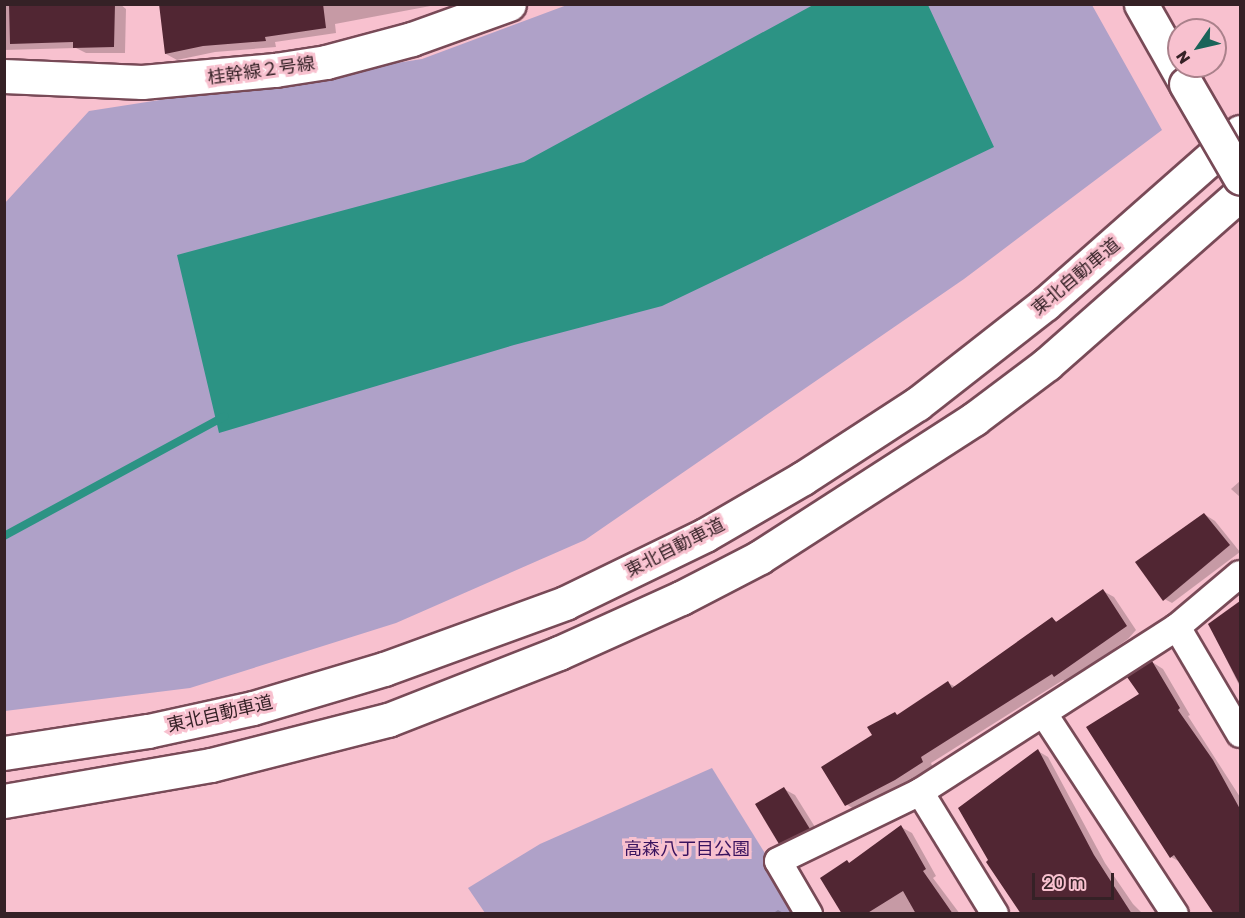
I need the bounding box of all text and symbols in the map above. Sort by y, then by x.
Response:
north arrow [1167,18,1227,78]
text: N [1172,47,1194,67]
street label: 桂幹線２号線 [206,53,316,89]
street label: 東北自動車道 [1028,234,1124,320]
street label: 東北自動車道 [622,514,728,582]
street label: 東北自動車道 [165,691,275,737]
park label: 高森八丁目公園 [624,838,750,860]
scale bar [1035,861,1118,899]
text: 20 m [1043,872,1085,894]

